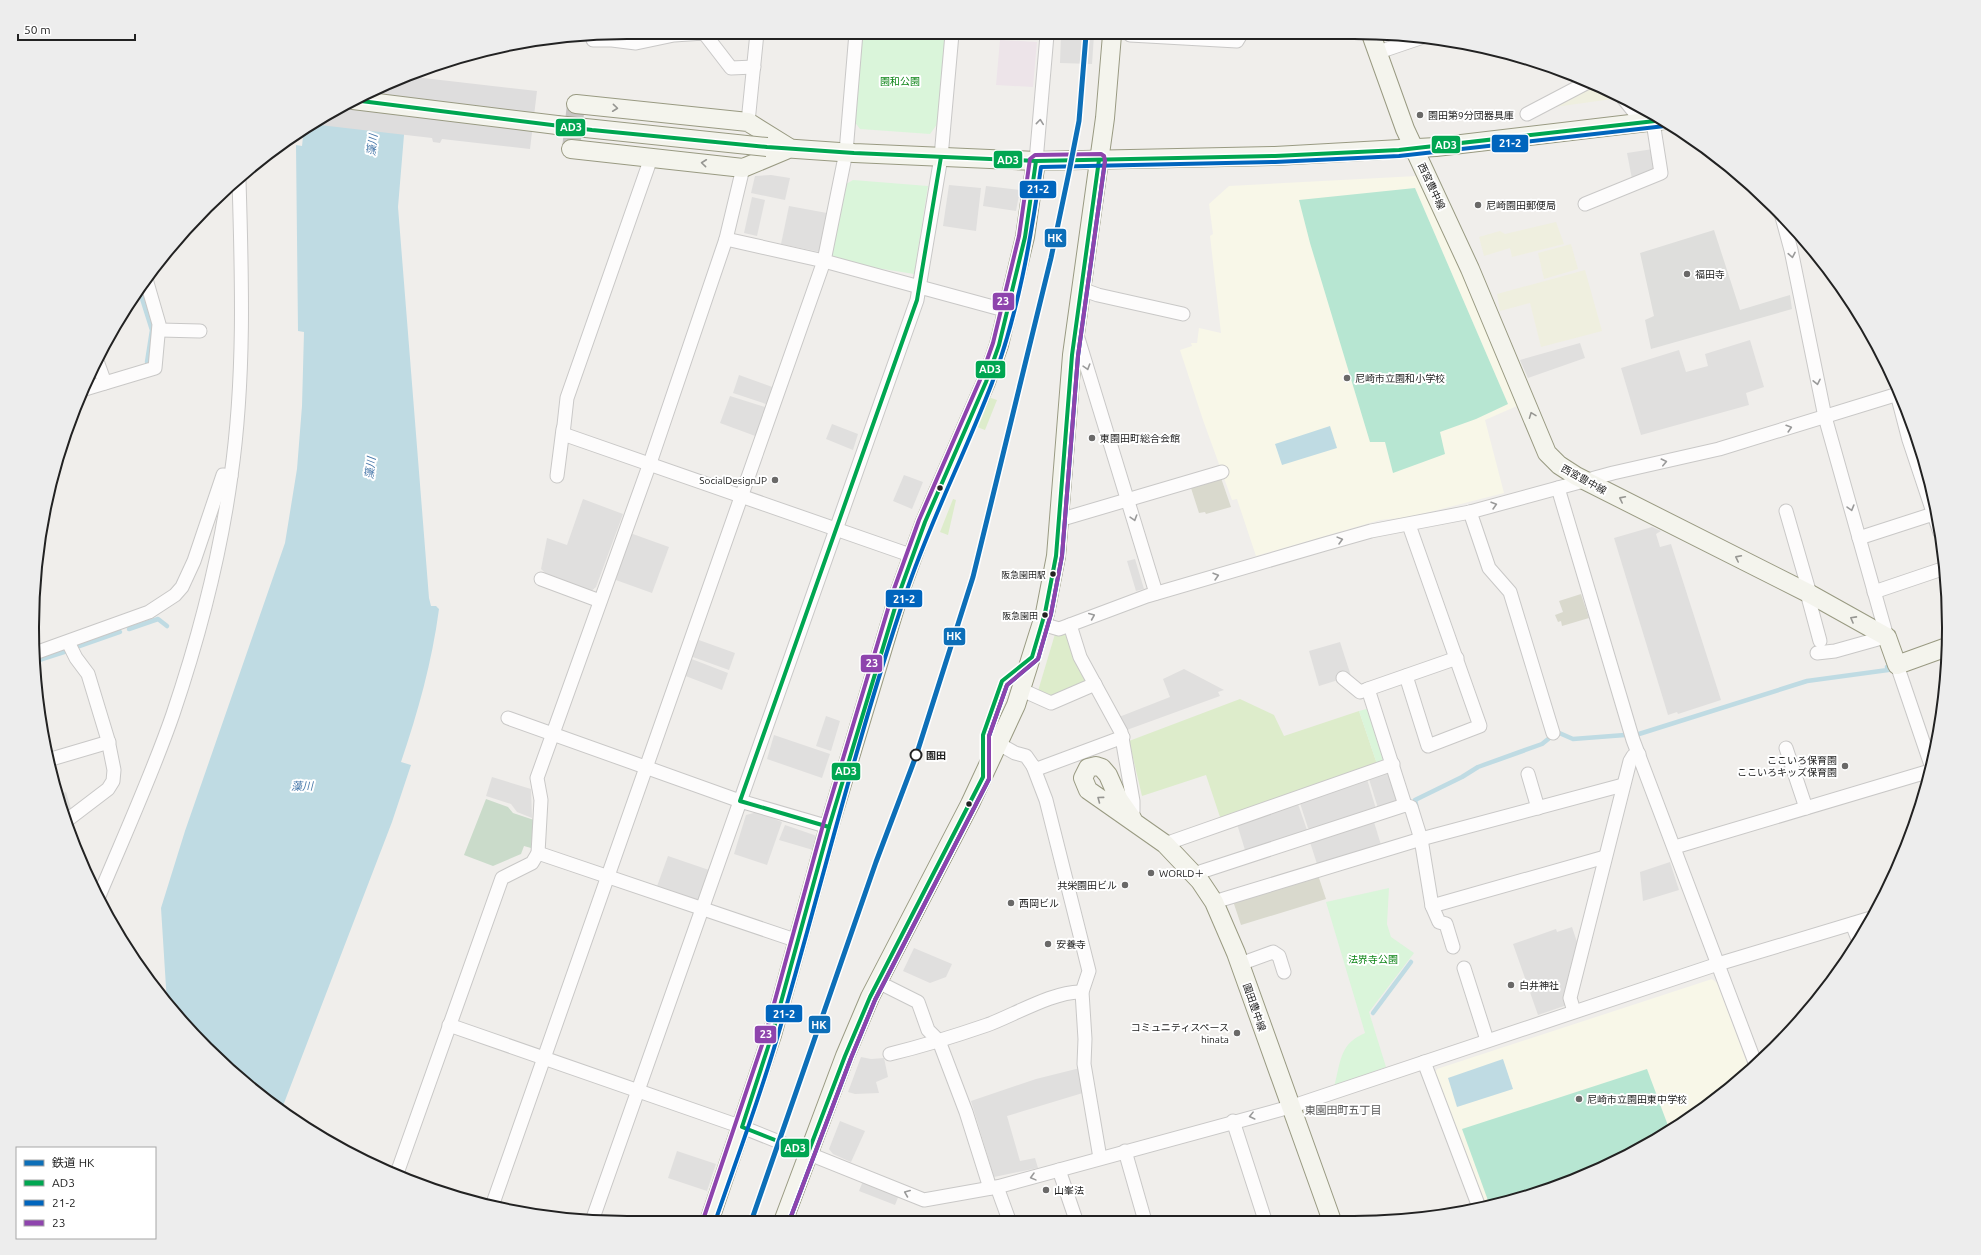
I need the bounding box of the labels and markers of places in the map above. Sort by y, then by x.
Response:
marker: 園田第9分団器具庫 [1415,110,1425,120]
place label: 園田第9分団器具庫 [1428,110,1514,121]
marker: 尼崎園田郵便局 [1473,200,1483,210]
place label: 尼崎園田郵便局 [1486,200,1556,211]
marker: 福田寺 [1682,269,1692,279]
place label: 福田寺 [1695,269,1725,280]
marker: 尼崎市立園和小学校 [1342,373,1352,383]
place label: 尼崎市立園和小学校 [1355,373,1445,384]
marker: 東園田町総合会館 [1087,433,1097,443]
place label: 東園田町総合会館 [1100,433,1180,444]
place label: SocialDesignJP [699,475,767,486]
marker: SocialDesignJP [770,475,780,485]
unlabelled marker [935,483,945,493]
marker: 阪急園田駅 [1048,569,1058,579]
place label: 阪急園田駅 [1001,570,1046,580]
marker: 阪急園田 [1040,610,1050,620]
place label: 阪急園田 [1002,611,1038,621]
marker: 園田 [909,748,923,762]
place label: 園田 [926,750,946,761]
place label: ここいろ保育園 ここいろキッズ保育園 [1737,755,1837,778]
marker: ここいろ保育園 ここいろキッズ保育園 [1840,761,1850,771]
unlabelled marker [964,799,974,809]
marker: WORLD＋ [1146,868,1156,878]
place label: WORLD＋ [1159,868,1204,879]
place label: 共栄園田ビル [1057,880,1117,891]
marker: 共栄園田ビル [1120,880,1130,890]
marker: 西岡ビル [1006,898,1016,908]
place label: 西岡ビル [1019,898,1059,909]
marker: 安養寺 [1043,939,1053,949]
place label: 安養寺 [1056,939,1086,950]
marker: 白井神社 [1506,980,1516,990]
place label: 白井神社 [1519,980,1559,991]
place label: コミュニティスペース hinata [1131,1022,1229,1045]
marker: コミュニティスペース hinata [1232,1028,1242,1038]
marker: 尼崎市立園田東中学校 [1574,1094,1584,1104]
place label: 尼崎市立園田東中学校 [1587,1094,1687,1105]
marker: 山峯法 [1041,1185,1051,1195]
place label: 山峯法 [1054,1185,1084,1196]

